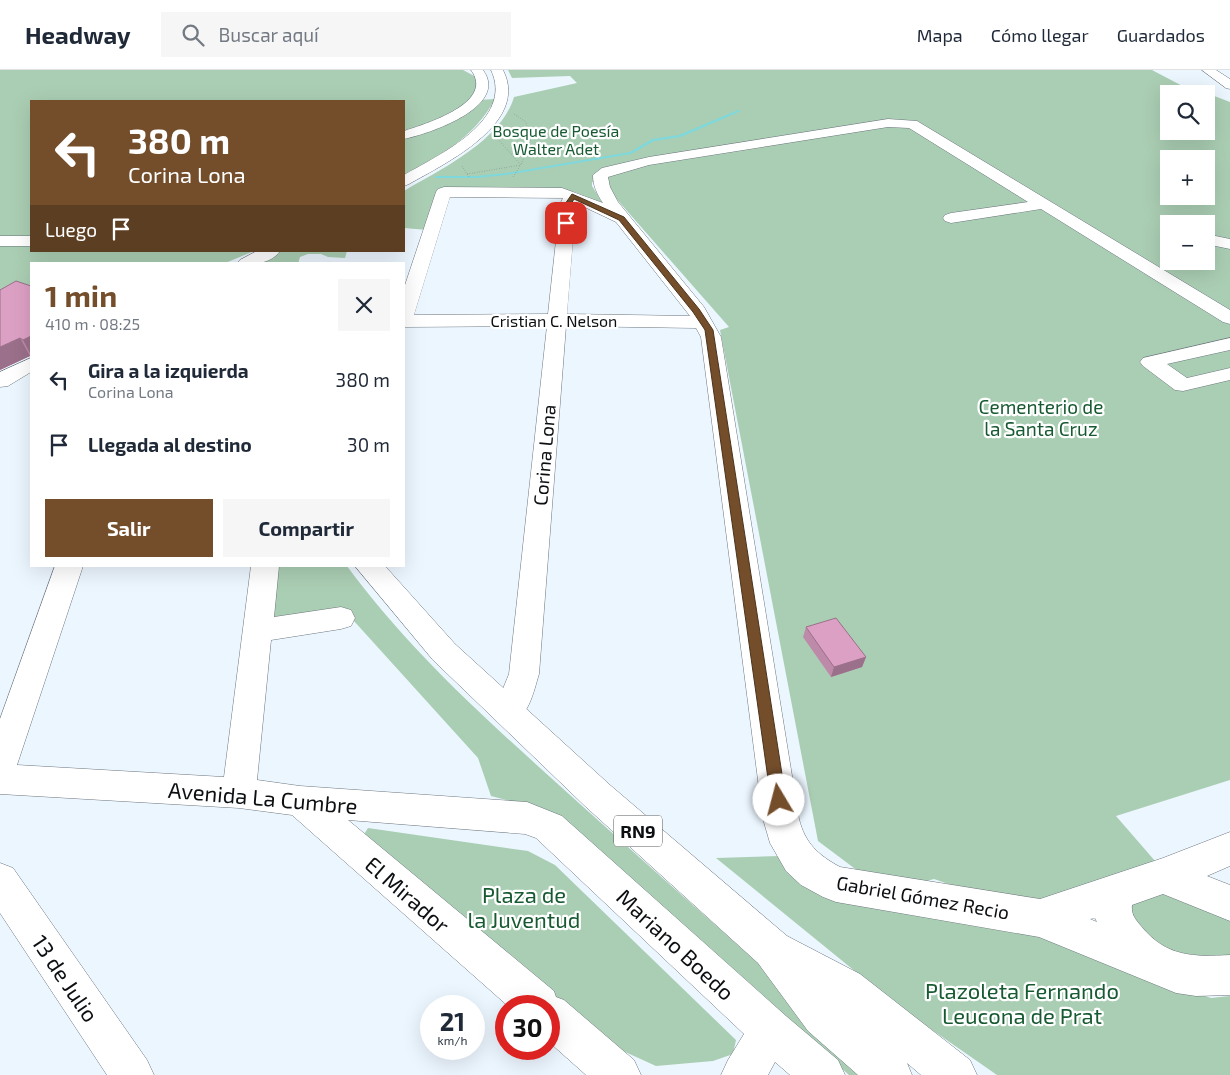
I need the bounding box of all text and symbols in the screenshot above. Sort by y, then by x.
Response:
search box [161,12,511,57]
text: Headway [25,20,131,49]
icon: search [179,21,207,49]
text: Buscar aquí [219,23,319,46]
text: Mapa [917,24,963,46]
text: Cómo llegar [991,24,1089,46]
text: Guardados [1117,24,1205,46]
map controls [1160,85,1215,270]
button: search [1160,85,1215,140]
text: 380 m [128,119,230,161]
icon: left [45,120,110,185]
park label: Bosque de Poesía Walter Adet [493,121,619,158]
button: + [1160,150,1215,205]
text: Corina Lona [128,161,246,187]
pin [545,202,587,244]
icon: arrive [552,209,580,237]
icon: arrive [107,215,135,243]
button: − [1160,215,1215,270]
text: Luego [45,218,97,241]
text: 1 min [45,277,117,313]
button: close [338,279,390,331]
street label: Cristian C. Nelson [491,311,617,330]
text: 410 m · 08:25 [45,314,140,333]
text: Gira a la izquierda [88,359,249,382]
icon: left [45,366,73,394]
text: 380 m [336,368,390,391]
text: Corina Lona [88,382,174,401]
park label: Cementerio de la Santa Cruz [979,395,1103,440]
street label: Corina Lona [528,403,560,507]
icon: arrive [45,431,73,459]
text: Llegada al destino [88,433,252,456]
text: 30 m [347,433,390,456]
button: Salir [45,499,213,557]
button: Compartir [223,499,390,557]
position arrow [752,773,804,825]
street label: Avenida La Cumbre [167,776,359,818]
road number: RN9 [614,816,662,846]
street label: El Mirador [361,850,455,938]
street label: Gabriel Gómez Recio [835,870,1011,924]
park label: Plaza de la Juventud [468,881,580,932]
street label: Mariano Boedo [612,883,740,1005]
street label: 13 de Julio [27,930,105,1026]
park label: Plazoleta Fernando Leucona de Prat [925,977,1119,1028]
speed limit sign: 30 [495,995,560,1060]
text: 21 [440,1006,465,1036]
text: km/h [438,1033,467,1047]

